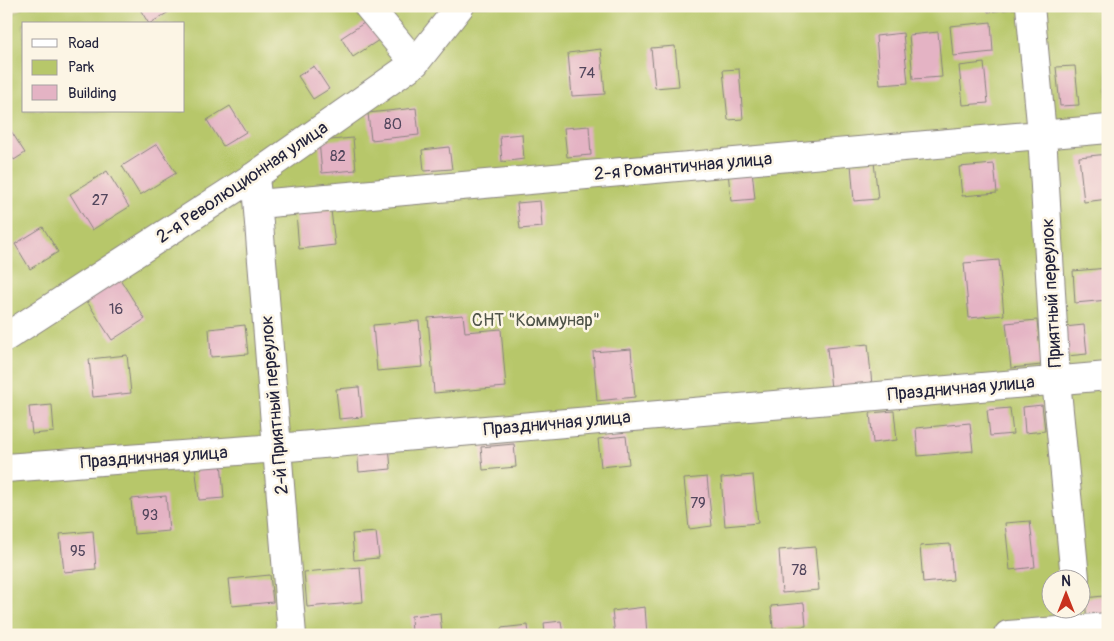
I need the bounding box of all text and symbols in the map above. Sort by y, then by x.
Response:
legend [22,22,185,112]
text: Road [68,34,99,53]
text: Park [68,58,95,77]
house number: 74 [579,64,596,83]
text: Building [68,84,116,103]
house number: 80 [384,115,402,134]
street label: 2-я Революционная улица [152,116,333,249]
house number: 82 [330,147,346,166]
street label: 2-я Романтичная улица [593,147,773,186]
house number: 27 [92,191,108,210]
street label: Приятный переулок [1036,218,1067,368]
house number: 16 [109,300,123,319]
park label: СНТ "Коммунар" [472,309,600,332]
street label: 2-й Приятный переулок [255,314,294,495]
street label: Праздничная улица [886,371,1036,406]
street label: Праздничная улица [482,406,632,441]
street label: Праздничная улица [80,441,229,474]
house number: 79 [690,494,706,513]
house number: 93 [142,506,158,525]
house number: 95 [70,542,86,561]
house number: 78 [791,561,807,580]
north arrow [1042,568,1092,618]
text: N [1061,573,1071,590]

